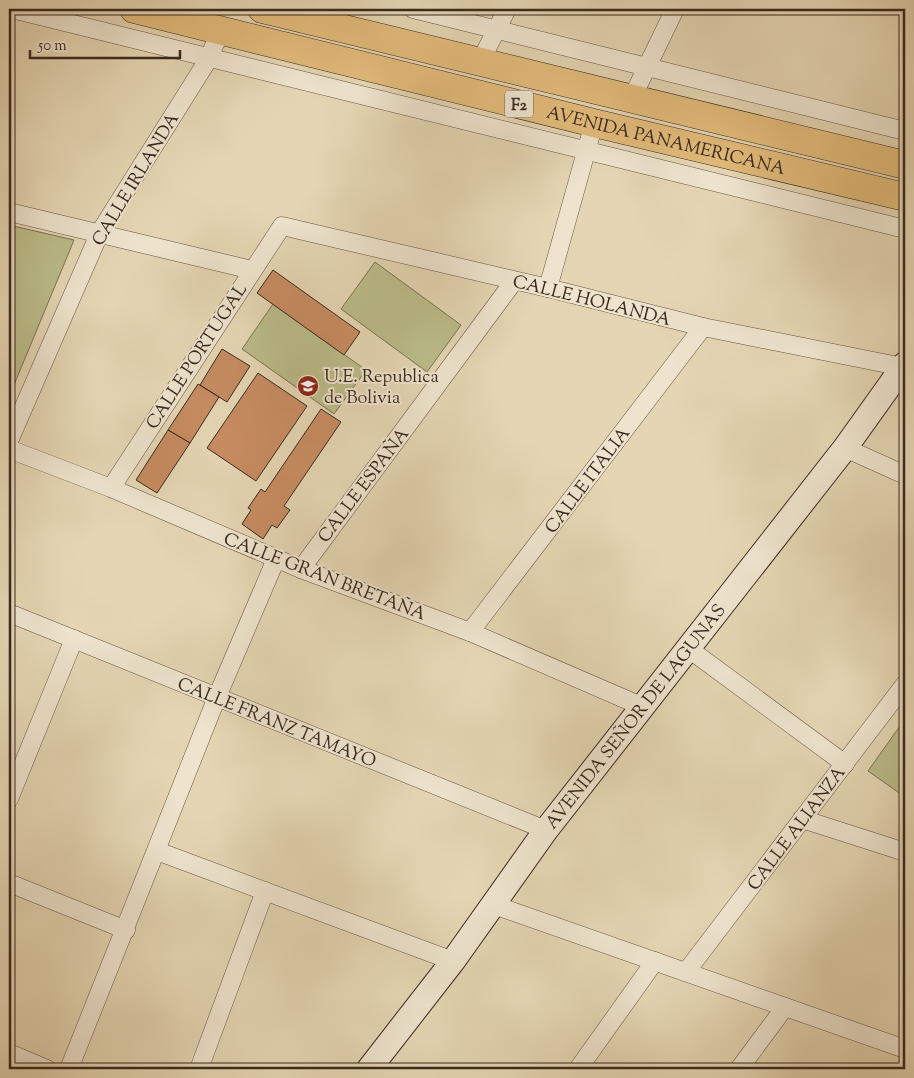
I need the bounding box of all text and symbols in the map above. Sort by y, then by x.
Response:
scale bar [30,28,180,60]
text: 50 m [37,36,67,57]
road number: F2 [505,90,533,118]
street label: AVENIDA PANAMERICANA [543,101,788,183]
street label: CALLE IRLANDA [87,108,187,252]
street label: CALLE HOLANDA [510,270,674,334]
street label: CALLE PORTUGAL [141,279,255,435]
place label: U.E. Republica de Bolivia [324,365,439,412]
school or university icon: U.E. Republica de Bolivia [296,374,320,398]
street label: CALLE ITALIA [540,422,638,540]
street label: CALLE ESPAÑA [313,423,417,549]
street label: CALLE GRAN BRETAÑA [219,527,430,629]
street label: AVENIDA SEÑOR DE LAGUNAS [540,599,733,836]
street label: CALLE FRANZ TAMAYO [173,672,380,776]
street label: CALLE ALIANZA [742,761,853,897]

